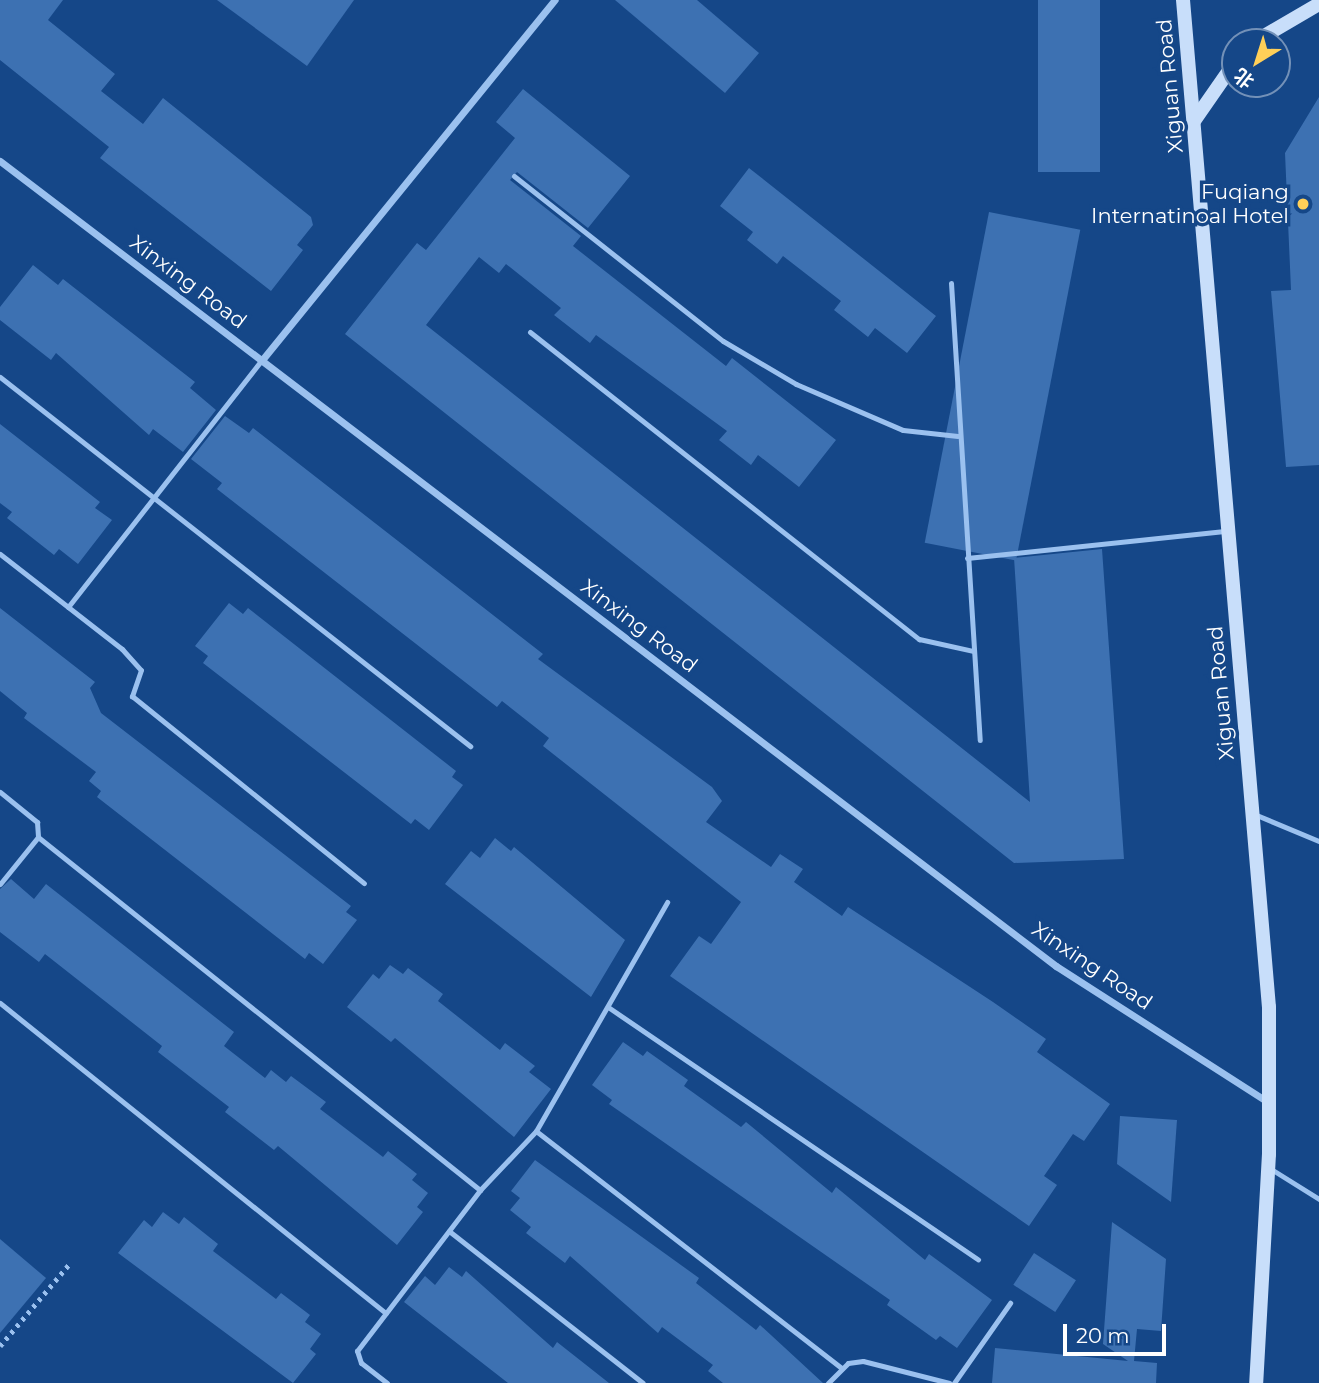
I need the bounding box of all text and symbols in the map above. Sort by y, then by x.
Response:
street label: Xiguan Road [1152,18,1188,154]
north arrow [1221,28,1291,98]
text: 北 [1229,63,1259,93]
place label: Fuqiang Internatinoal Hotel [1091,179,1289,229]
marker: Fuqiang Internatinoal Hotel [1295,196,1311,212]
street label: Xinxing Road [125,230,251,334]
street label: Xinxing Road [576,574,702,678]
street label: Xiguan Road [1203,625,1239,761]
street label: Xinxing Road [1027,917,1157,1015]
scale bar [1067,1310,1170,1354]
text: 20 m [1076,1323,1130,1348]

